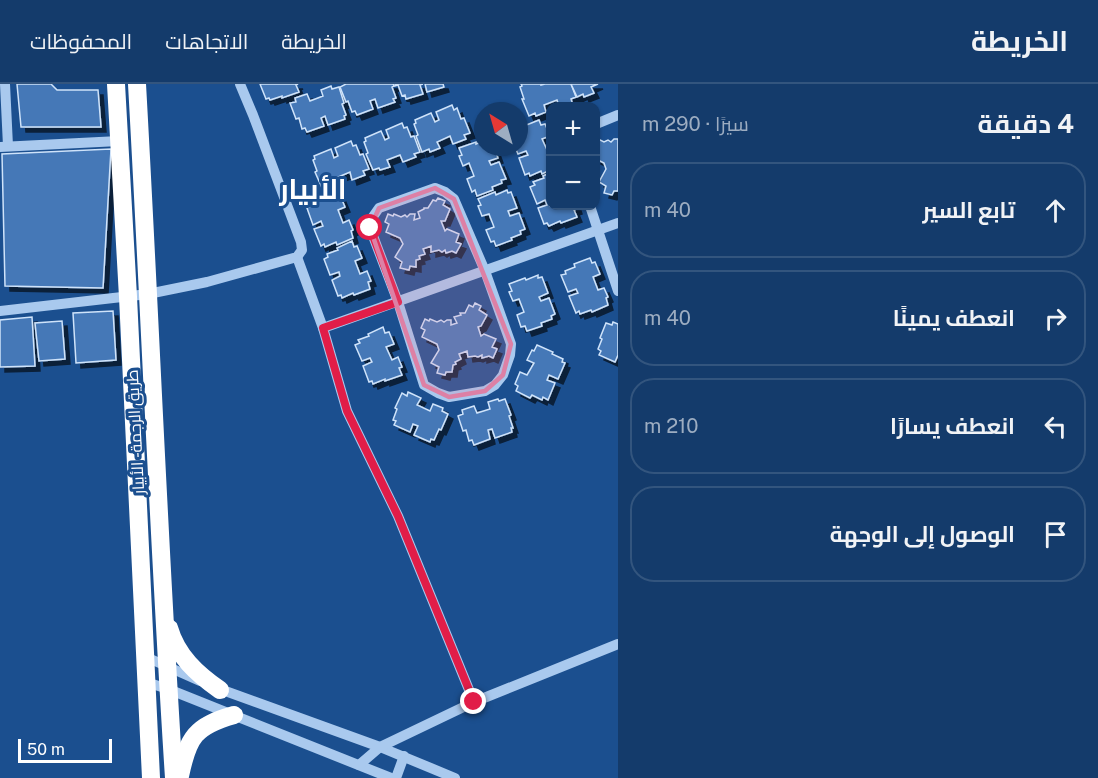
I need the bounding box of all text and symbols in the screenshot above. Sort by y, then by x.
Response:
text: الخريطة [971,24,1068,57]
text: المحفوظات [30,29,132,54]
text: الاتجاهات [165,29,248,54]
text: الخريطة [281,29,347,54]
north arrow [474,102,528,156]
map controls [546,102,600,210]
button: + [546,102,600,156]
text: 4 دقيقة [978,108,1074,139]
text: سيرًا · 290 m [642,112,749,136]
button: − [546,156,600,210]
district label: الأبيار [278,172,347,206]
icon: ahead [1039,194,1072,227]
text: تابع السير [923,197,1015,223]
text: 40 m [644,198,691,222]
route start [356,214,382,240]
icon: right [1039,302,1072,335]
text: انعطف يمينًا [893,305,1015,331]
text: 40 m [644,306,691,330]
street label: طريق الرجمة - الأبيار [123,369,149,496]
icon: left [1039,410,1072,443]
text: انعطف يسارًا [890,413,1015,439]
text: 210 m [644,414,699,438]
icon: arrive [1039,518,1072,551]
text: الوصول إلى الوجهة [830,521,1015,547]
route end [460,688,486,714]
scale bar [18,736,112,764]
text: 50 m [27,740,65,759]

